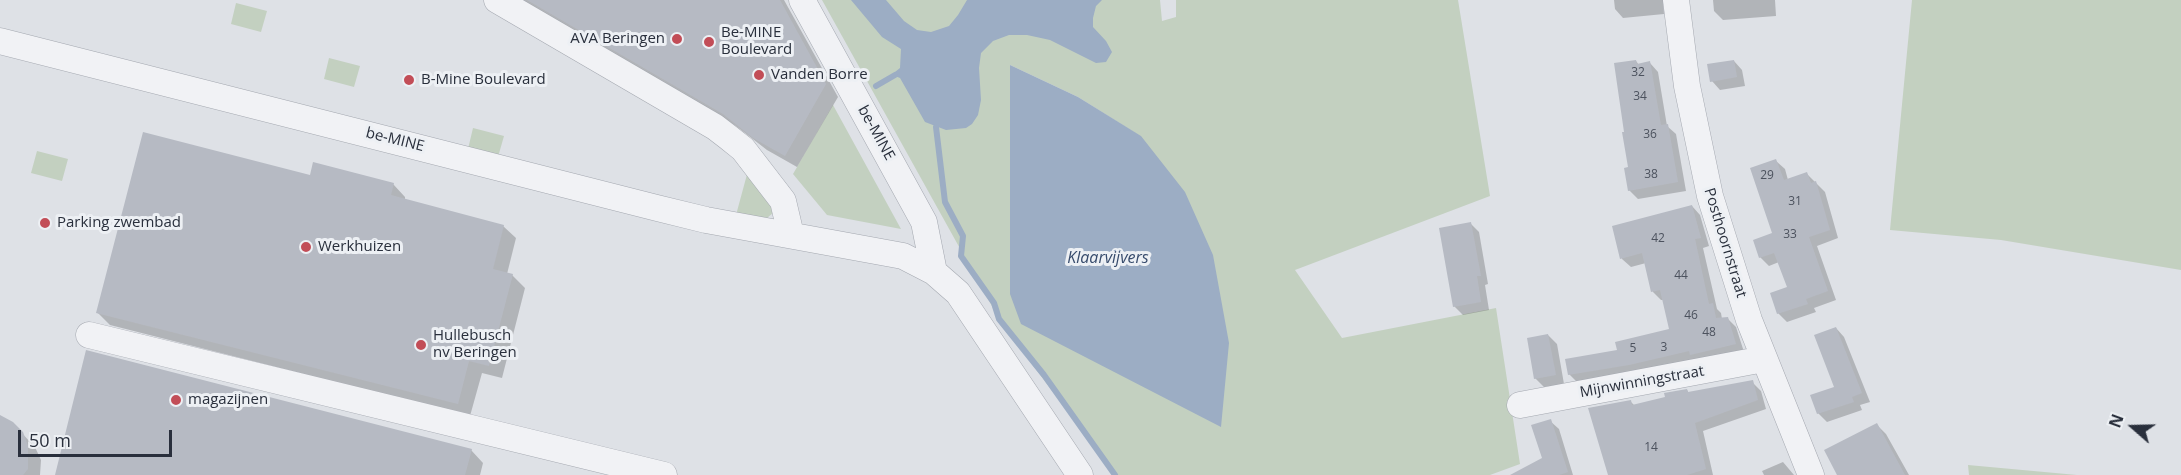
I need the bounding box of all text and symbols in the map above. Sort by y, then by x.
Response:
place label: Be-MINE Boulevard [721,24,792,59]
place label: AVA Beringen [570,30,665,48]
marker: AVA Beringen [670,32,684,46]
marker: Be-MINE Boulevard [702,35,716,49]
place label: Vanden Borre [771,66,868,84]
house number: 32 [1631,66,1645,80]
marker: Vanden Borre [752,68,766,82]
place label: B-Mine Boulevard [421,71,546,89]
marker: B-Mine Boulevard [402,73,416,87]
house number: 34 [1633,90,1647,104]
street label: be-MINE [854,103,898,163]
street label: be-MINE [364,124,426,156]
house number: 36 [1643,128,1657,142]
house number: 38 [1644,168,1658,182]
house number: 29 [1760,169,1774,183]
street label: Posthoornstraat [1700,186,1750,300]
house number: 31 [1788,195,1802,209]
place label: Parking zwembad [57,214,181,232]
marker: Parking zwembad [38,216,52,230]
house number: 33 [1783,228,1797,242]
house number: 42 [1651,232,1665,246]
place label: Werkhuizen [318,238,401,256]
marker: Werkhuizen [299,240,313,254]
water label: Klaarvijvers [1067,248,1149,268]
house number: 44 [1674,269,1688,283]
house number: 46 [1684,309,1698,323]
house number: 48 [1702,326,1716,340]
place label: Hullebusch nv Beringen [433,327,517,362]
marker: Hullebusch nv Beringen [414,338,428,352]
house number: 3 [1661,341,1667,355]
house number: 5 [1630,342,1636,356]
street label: Mijnwinningstraat [1578,362,1706,402]
place label: magazijnen [188,391,268,409]
marker: magazijnen [169,393,183,407]
north arrow [2103,397,2163,457]
text: N [2104,411,2129,431]
scale bar [21,418,176,456]
text: 50 m [29,428,71,452]
house number: 14 [1644,441,1658,455]

